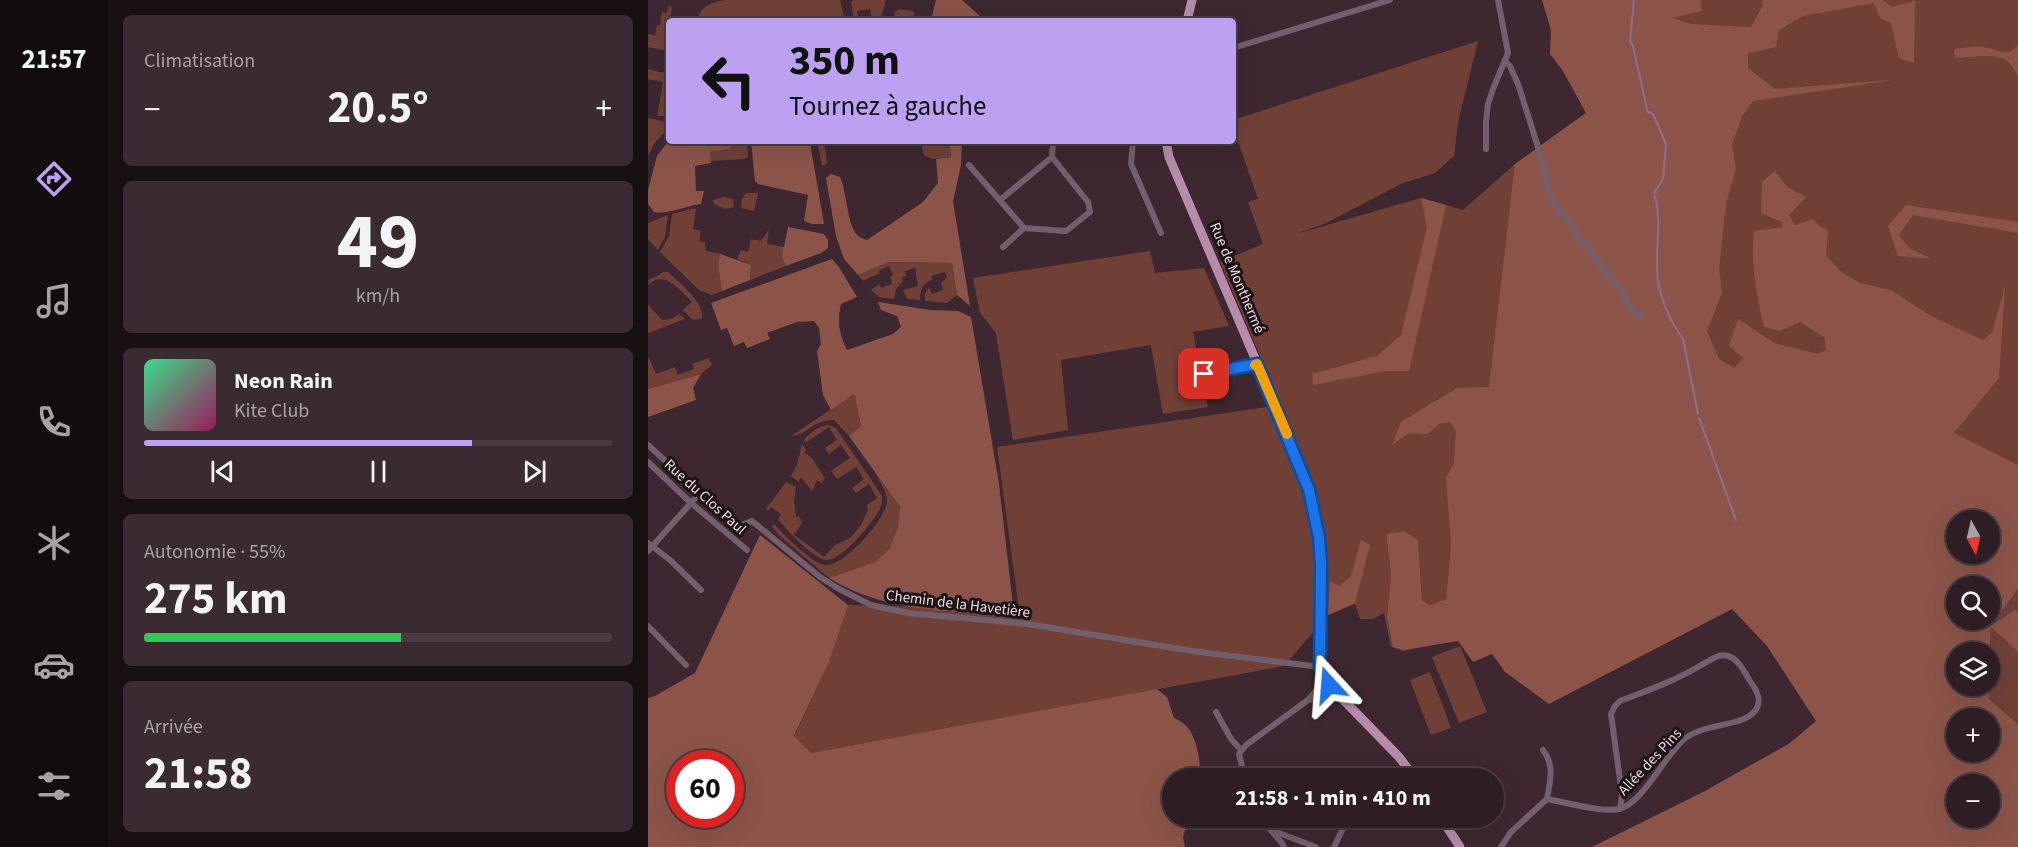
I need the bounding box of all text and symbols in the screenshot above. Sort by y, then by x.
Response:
text: 350 m [789,31,900,91]
text: 21:57 [21,40,87,79]
icon: left [690,42,768,120]
text: Climatisation [144,47,255,75]
text: 20.5° [327,76,429,140]
text: − [144,86,160,133]
text: + [596,86,612,133]
text: Tournez à gauche [789,87,986,126]
icon: directions [33,158,75,200]
text: 49 [337,187,419,298]
street label: Rue de Monthermé [1204,219,1270,337]
icon: music [33,280,75,322]
text: km/h [356,282,400,310]
pin [1178,348,1229,399]
icon: arrive [1187,357,1220,390]
text: Neon Rain [234,365,333,397]
text: Kite Club [234,397,309,425]
icon: phone [33,401,75,443]
street label: Rue du Clos Paul [659,454,751,540]
icon: previous [206,455,239,488]
icon: pause [362,455,395,488]
icon: next [518,455,551,488]
north arrow [1946,510,2000,564]
map controls [1946,510,2000,828]
icon: climate [33,522,75,564]
text: Autonomie · 55% [144,538,285,566]
text: 275 km [144,567,288,631]
button: search [1946,576,2000,630]
street label: Chemin de la Havetière [885,585,1031,623]
button: layers [1946,642,2000,696]
icon: car [33,644,75,686]
position arrow [1297,653,1361,717]
button: + [1946,708,2000,762]
text: Arrivée [144,713,203,741]
street label: Allée des Pins [1613,724,1687,800]
text: 21:58 [144,742,253,806]
speed limit sign: 60 [666,750,744,828]
icon: filters [33,765,75,807]
button: − [1946,774,2000,828]
text: 21:58 · 1 min · 410 m [1235,782,1431,814]

